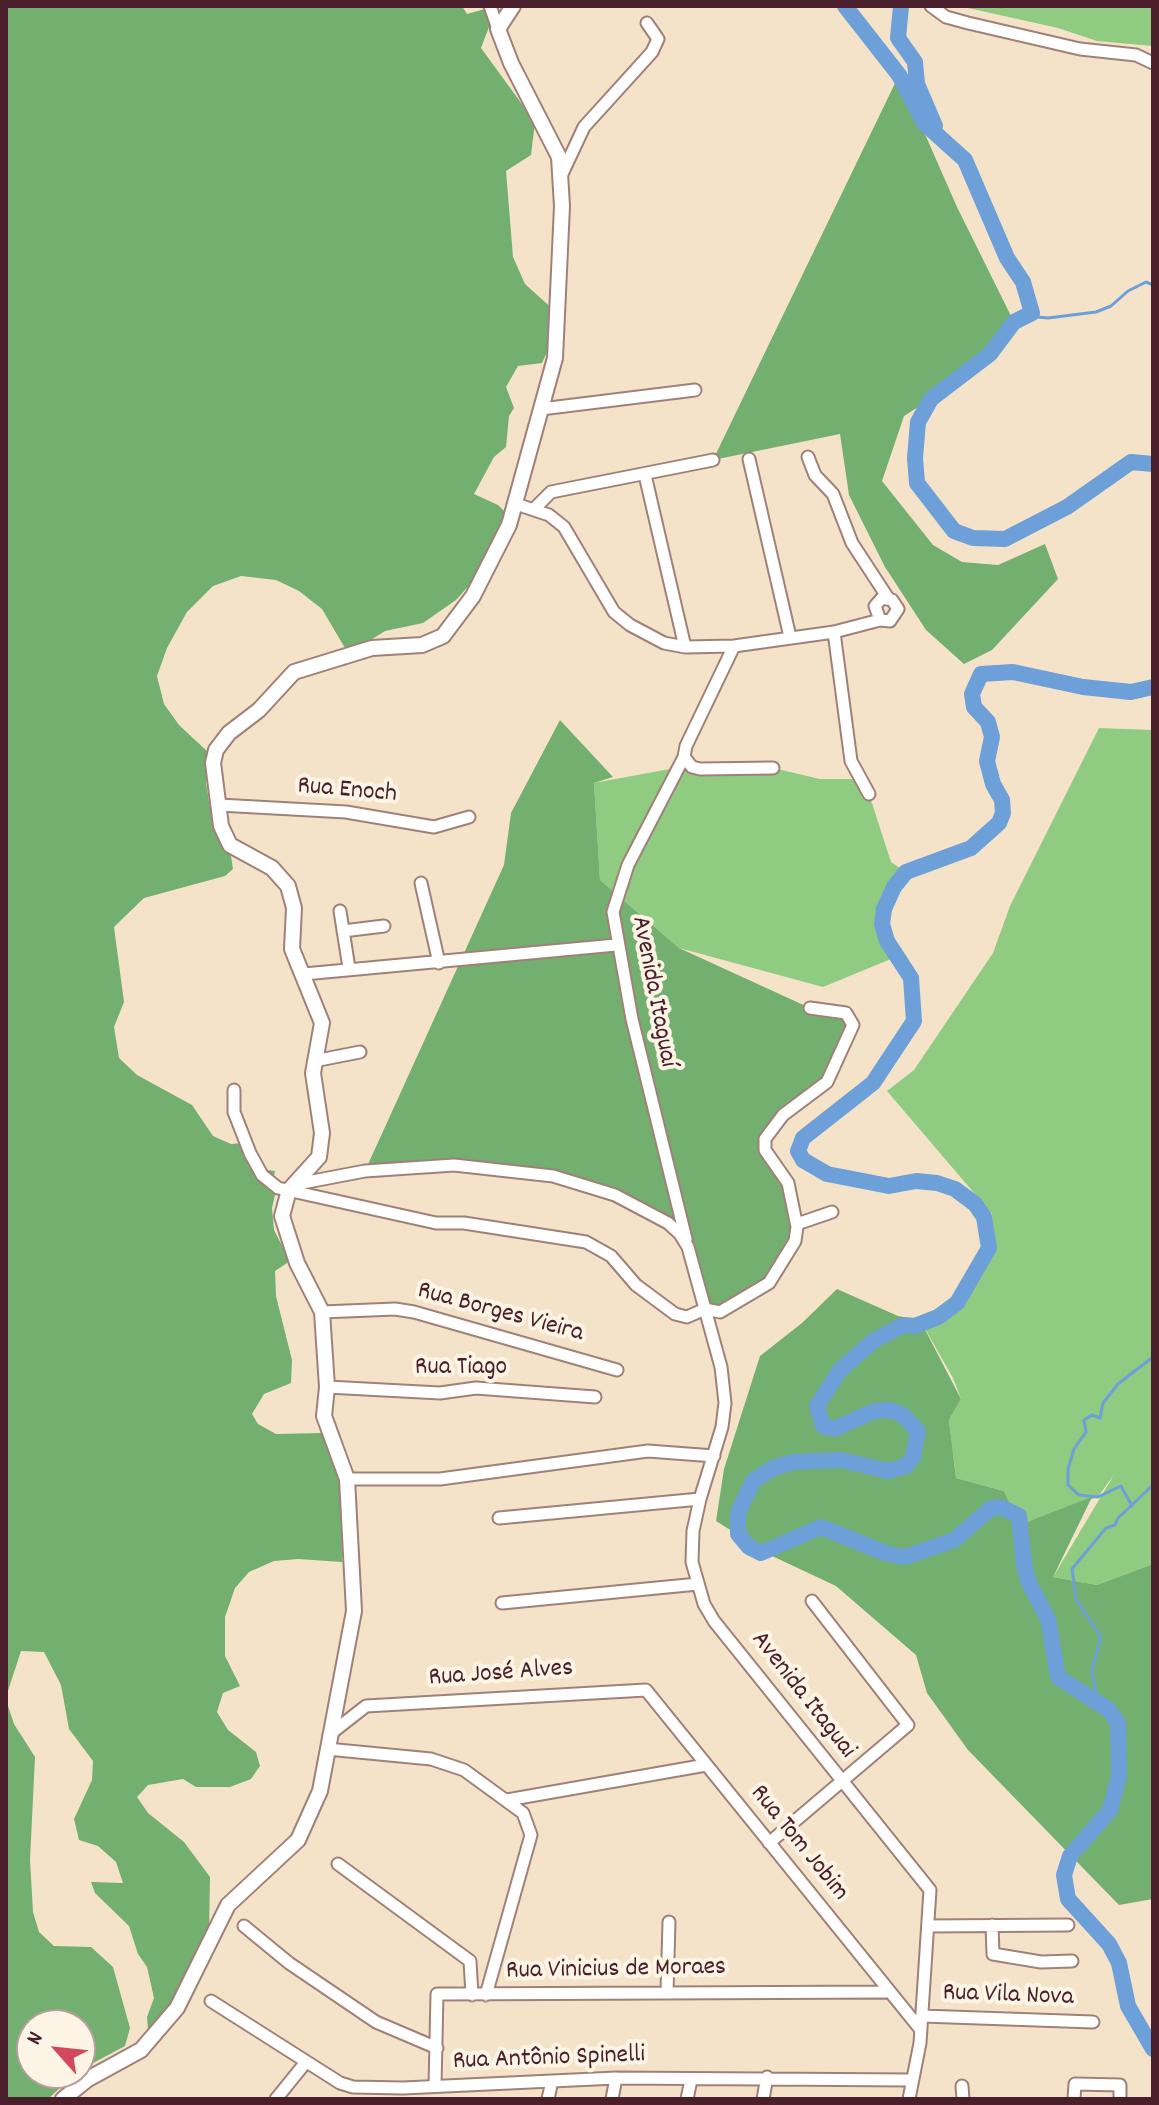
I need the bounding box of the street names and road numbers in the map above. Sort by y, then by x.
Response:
street label: Rua Enoch [296,772,398,812]
street label: Avenida Itaguaí [622,914,682,1070]
street label: Rua Borges Vieira [414,1277,586,1351]
street label: Rua Tiago [415,1353,507,1385]
street label: Avenida Itaguai [743,1626,861,1766]
street label: Rua José Alves [428,1654,574,1696]
street label: Rua Tom Jobim [742,1780,854,1908]
street label: Rua Vinicius de Moraes [506,1953,726,1989]
street label: Rua Vila Nova [942,1979,1074,2015]
street label: Rua Antônio Spinelli [452,2041,646,2079]

